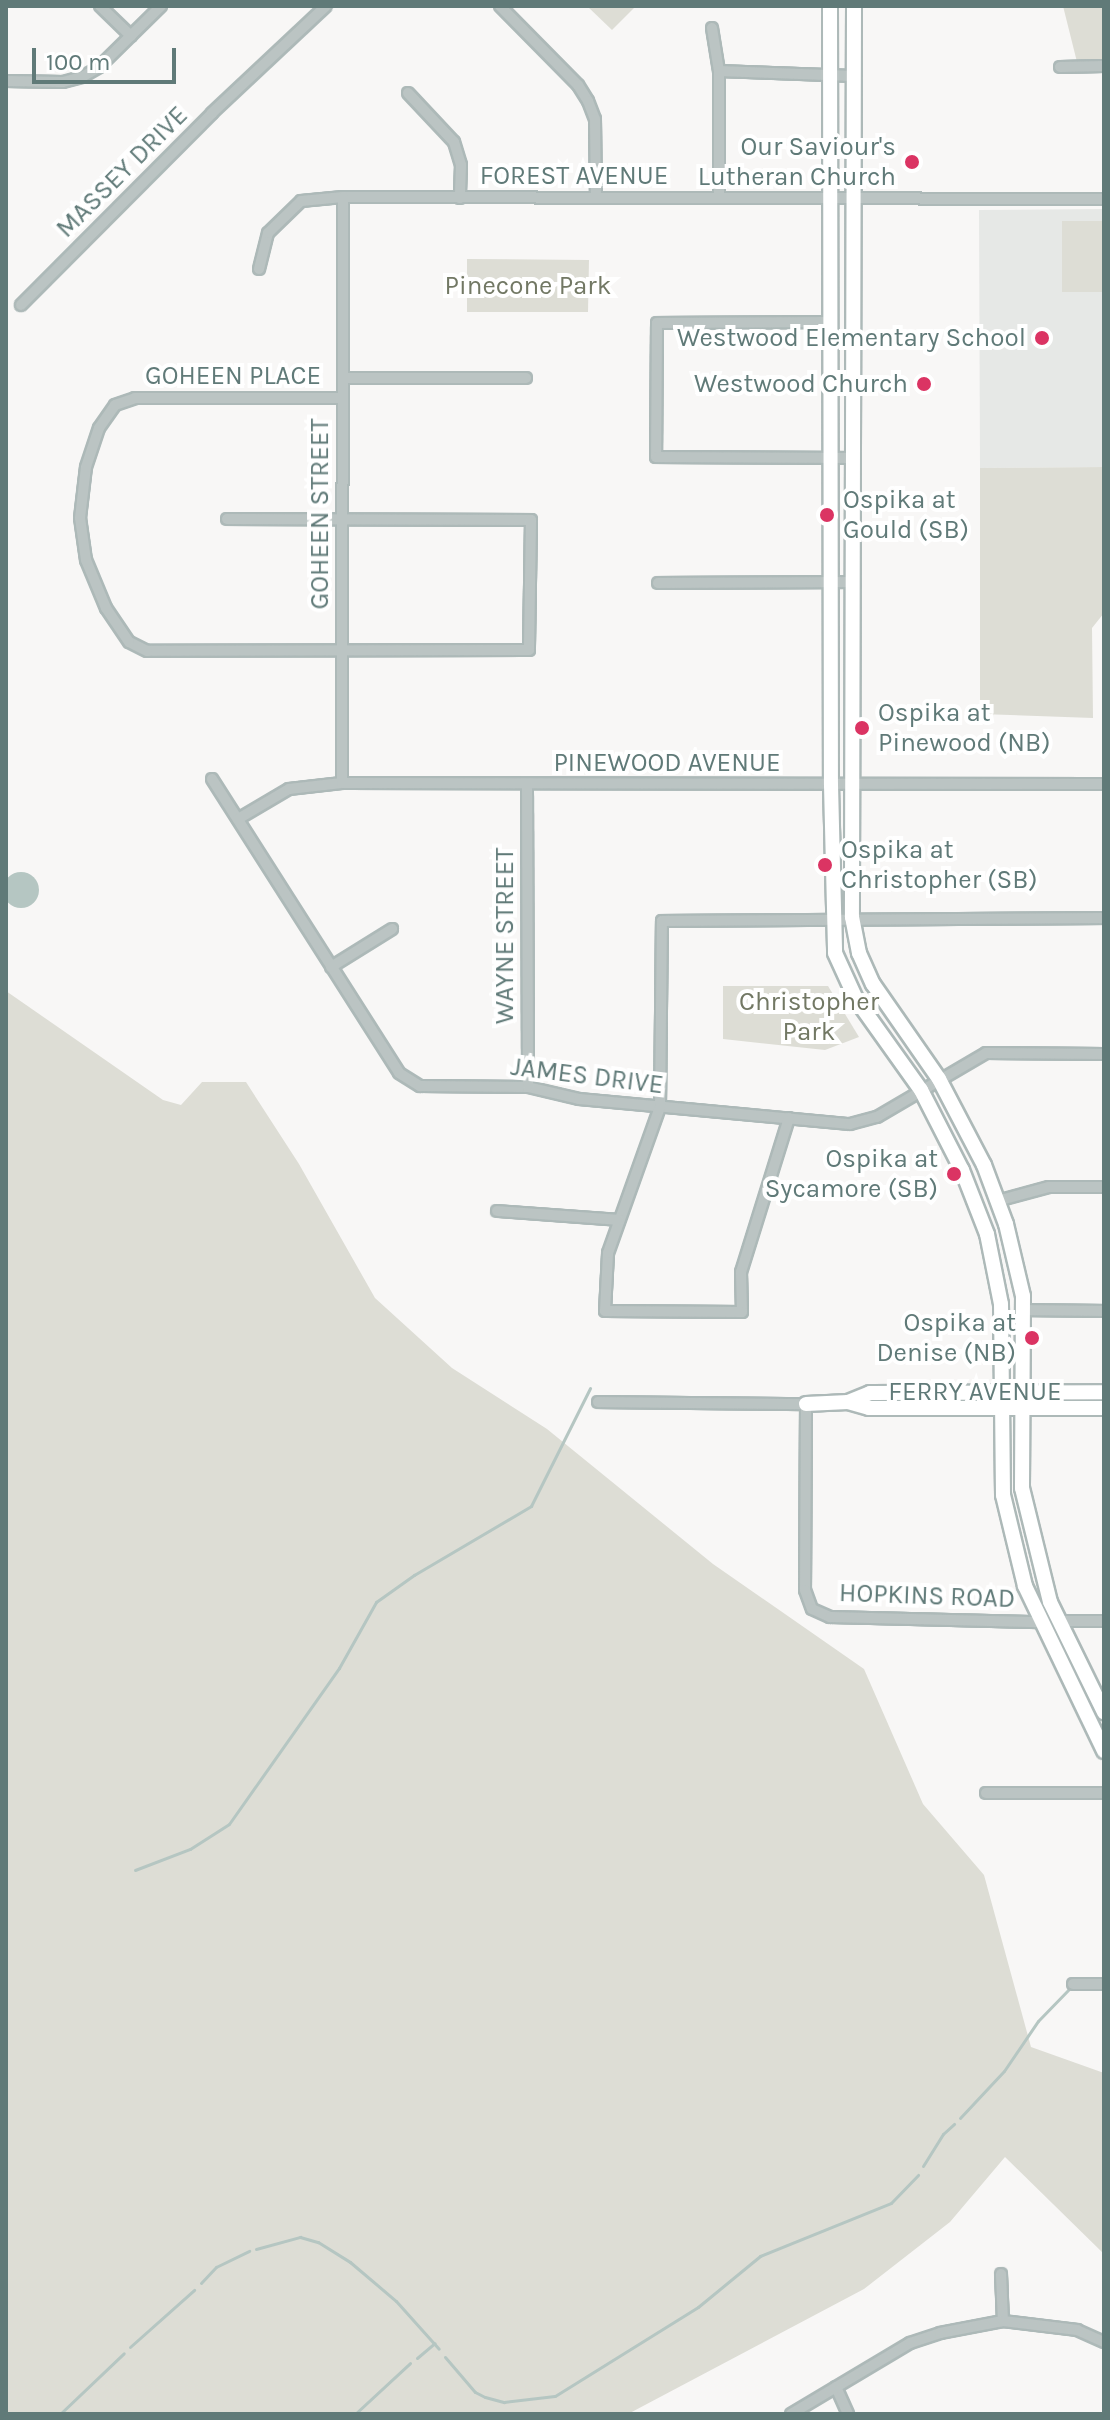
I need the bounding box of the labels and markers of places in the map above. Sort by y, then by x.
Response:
place label: Our Saviour's Lutheran Church [698,131,896,192]
marker: Our Saviour's Lutheran Church [903,153,921,171]
place label: Westwood Elementary School [677,322,1026,354]
marker: Westwood Elementary School [1033,329,1051,347]
place label: Westwood Church [694,368,908,400]
marker: Westwood Church [915,375,933,393]
place label: Ospika at Gould (SB) [843,484,969,546]
marker: Ospika at Gould (SB) [818,506,836,524]
place label: Ospika at Pinewood (NB) [878,697,1050,758]
marker: Ospika at Pinewood (NB) [853,719,871,737]
place label: Ospika at Christopher (SB) [841,834,1038,896]
marker: Ospika at Christopher (SB) [816,856,834,874]
place label: Ospika at Sycamore (SB) [765,1143,938,1204]
marker: Ospika at Sycamore (SB) [945,1165,963,1183]
place label: Ospika at Denise (NB) [876,1307,1016,1368]
marker: Ospika at Denise (NB) [1023,1329,1041,1347]

